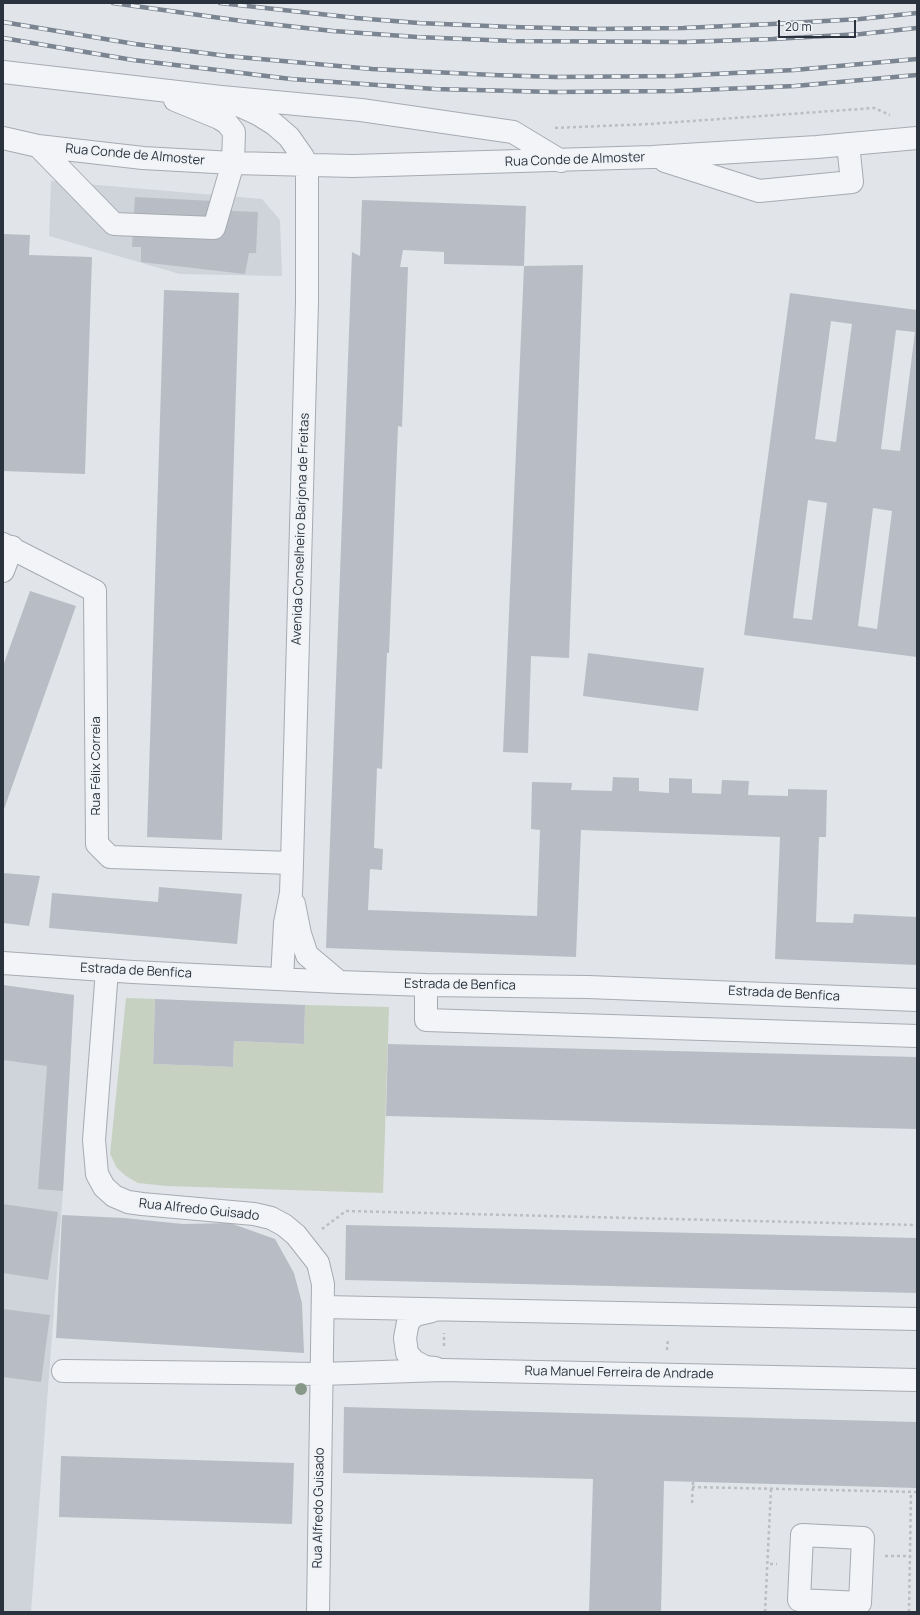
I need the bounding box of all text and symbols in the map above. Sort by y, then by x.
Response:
scale bar [780,12,858,38]
text: 20 m [785,18,812,35]
street label: Rua Conde de Almoster [65,141,205,169]
street label: Rua Conde de Almoster [505,150,645,170]
street label: Avenida Conselheiro Barjona de Freitas [289,413,313,645]
street label: Rua Félix Correia [88,716,104,816]
street label: Estrada de Benfica [80,960,192,982]
street label: Estrada de Benfica [404,976,516,994]
street label: Estrada de Benfica [728,983,840,1005]
street label: Rua Alfredo Guisado [138,1196,260,1224]
street label: Rua Manuel Ferreira de Andrade [524,1364,714,1382]
street label: Rua Alfredo Guisado [310,1447,328,1569]

